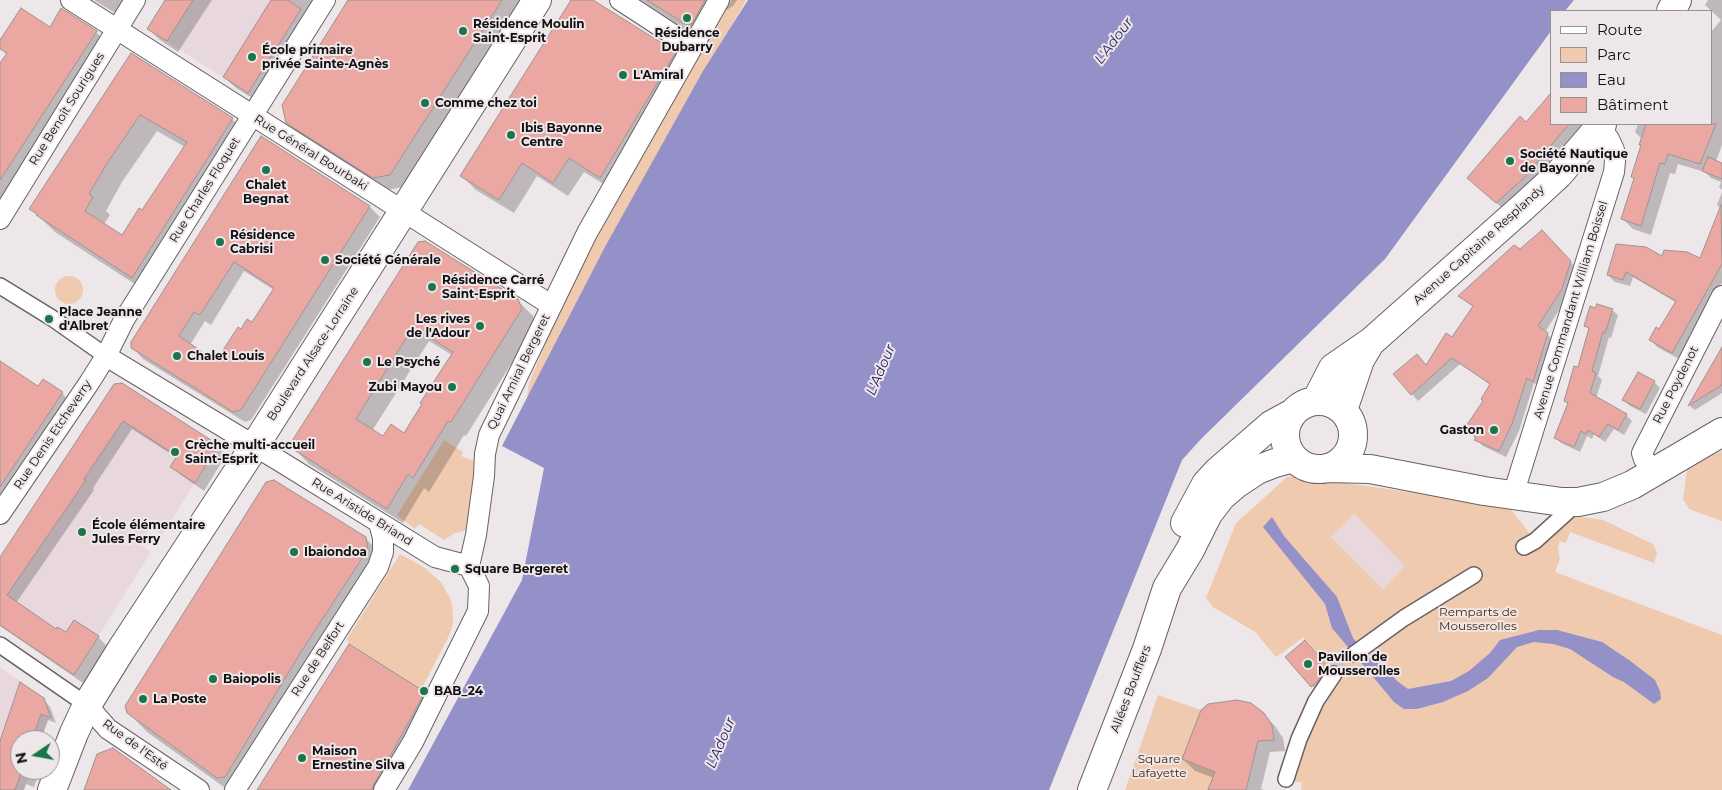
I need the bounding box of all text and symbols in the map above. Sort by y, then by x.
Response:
legend [1550,10,1712,125]
marker: Résidence Dubarry [681,12,693,24]
water label: L'Adour [1091,14,1137,68]
place label: Résidence Moulin Saint-Esprit [473,17,585,45]
text: Route [1597,20,1642,39]
marker: Résidence Moulin Saint-Esprit [457,25,469,37]
place label: Résidence Dubarry [654,26,720,54]
place label: École primaire privée Sainte-Agnès [262,43,388,71]
text: Parc [1597,45,1631,64]
street label: Rue Benoît Sourigues [26,50,108,168]
marker: École primaire privée Sainte-Agnès [246,51,258,63]
place label: L'Amiral [633,68,684,82]
marker: L'Amiral [617,69,629,81]
text: Eau [1597,70,1626,89]
text: Bâtiment [1597,95,1669,114]
place label: Comme chez toi [435,96,537,110]
marker: Comme chez toi [419,97,431,109]
street label: Rue Général Bourbaki [251,112,371,194]
place label: Ibis Bayonne Centre [521,121,602,149]
marker: Ibis Bayonne Centre [505,129,517,141]
street label: Rue Charles Floquet [167,135,243,245]
place label: Société Nautique de Bayonne [1520,147,1628,175]
marker: Société Nautique de Bayonne [1504,155,1516,167]
marker: Chalet Begnat [260,164,272,176]
place label: Chalet Begnat [243,178,289,206]
street label: Avenue Capitaine Resplandy [1410,182,1548,308]
street label: Avenue Commandant William Boissel [1531,199,1611,421]
place label: Résidence Cabrisi [230,228,295,256]
marker: Résidence Cabrisi [214,236,226,248]
place label: Société Générale [335,253,441,267]
marker: Société Générale [319,254,331,266]
place label: Résidence Carré Saint-Esprit [442,273,544,301]
marker: Résidence Carré Saint-Esprit [426,281,438,293]
street label: Boulevard Alsace-Lorraine [264,284,362,424]
place label: Place Jeanne d'Albret [59,305,142,333]
place label: Les rives de l'Adour [406,312,470,340]
street label: Quai Amiral Bergeret [485,312,553,432]
marker: Place Jeanne d'Albret [43,313,55,325]
marker: Les rives de l'Adour [474,320,486,332]
water label: L'Adour [863,342,899,398]
street label: Rue Poydenot [1650,344,1702,426]
place label: Chalet Louis [187,349,264,363]
marker: Chalet Louis [171,350,183,362]
place label: Le Psyché [377,355,440,369]
marker: Le Psyché [361,356,373,368]
street label: Rue Denis Etcheverry [11,378,95,492]
place label: Zubi Mayou [369,380,442,394]
marker: Zubi Mayou [446,381,458,393]
place label: Gaston [1440,423,1484,437]
marker: Gaston [1488,424,1500,436]
place label: Crèche multi-accueil Saint-Esprit [185,438,315,466]
marker: Crèche multi-accueil Saint-Esprit [169,446,181,458]
street label: Rue Aristide Briand [309,475,415,549]
place label: École élémentaire Jules Ferry [92,518,205,546]
marker: École élémentaire Jules Ferry [76,526,88,538]
place label: Ibaiondoa [304,545,367,559]
marker: Ibaiondoa [288,546,300,558]
place label: Square Bergeret [465,562,568,576]
marker: Square Bergeret [449,563,461,575]
park label: Remparts de Mousserolles [1439,605,1517,633]
street label: Rue de Belfort [288,619,348,699]
street label: Allées Boufflers [1108,643,1154,735]
place label: Pavillon de Mousserolles [1318,650,1400,678]
marker: Pavillon de Mousserolles [1302,658,1314,670]
place label: Baiopolis [223,672,281,686]
marker: Baiopolis [207,673,219,685]
place label: BAB_24 [434,684,483,698]
marker: BAB_24 [418,685,430,697]
place label: La Poste [153,692,207,706]
marker: La Poste [137,693,149,705]
water label: L'Adour [703,715,739,771]
street label: Rue de l'Esté [100,717,170,773]
north arrow [10,730,60,780]
place label: Maison Ernestine Silva [312,744,405,772]
text: N [11,751,31,765]
marker: Maison Ernestine Silva [296,752,308,764]
park label: Square Lafayette [1131,752,1187,780]

